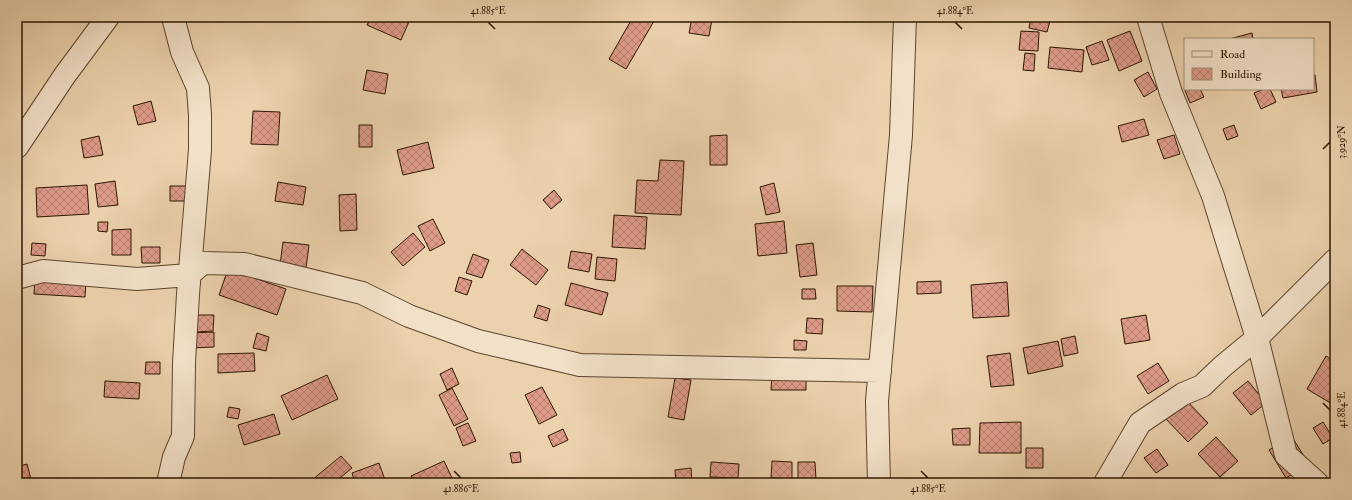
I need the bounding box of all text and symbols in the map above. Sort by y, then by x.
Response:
text: 41.885°E [470,5,506,17]
text: 41.884°E [937,5,973,17]
legend [1184,38,1314,90]
text: Road [1220,47,1245,62]
text: Building [1220,67,1263,82]
text: 3.929°N [1336,125,1348,159]
text: 41.884°E [1336,392,1348,428]
text: 41.886°E [443,483,479,495]
text: 41.885°E [910,483,946,495]

